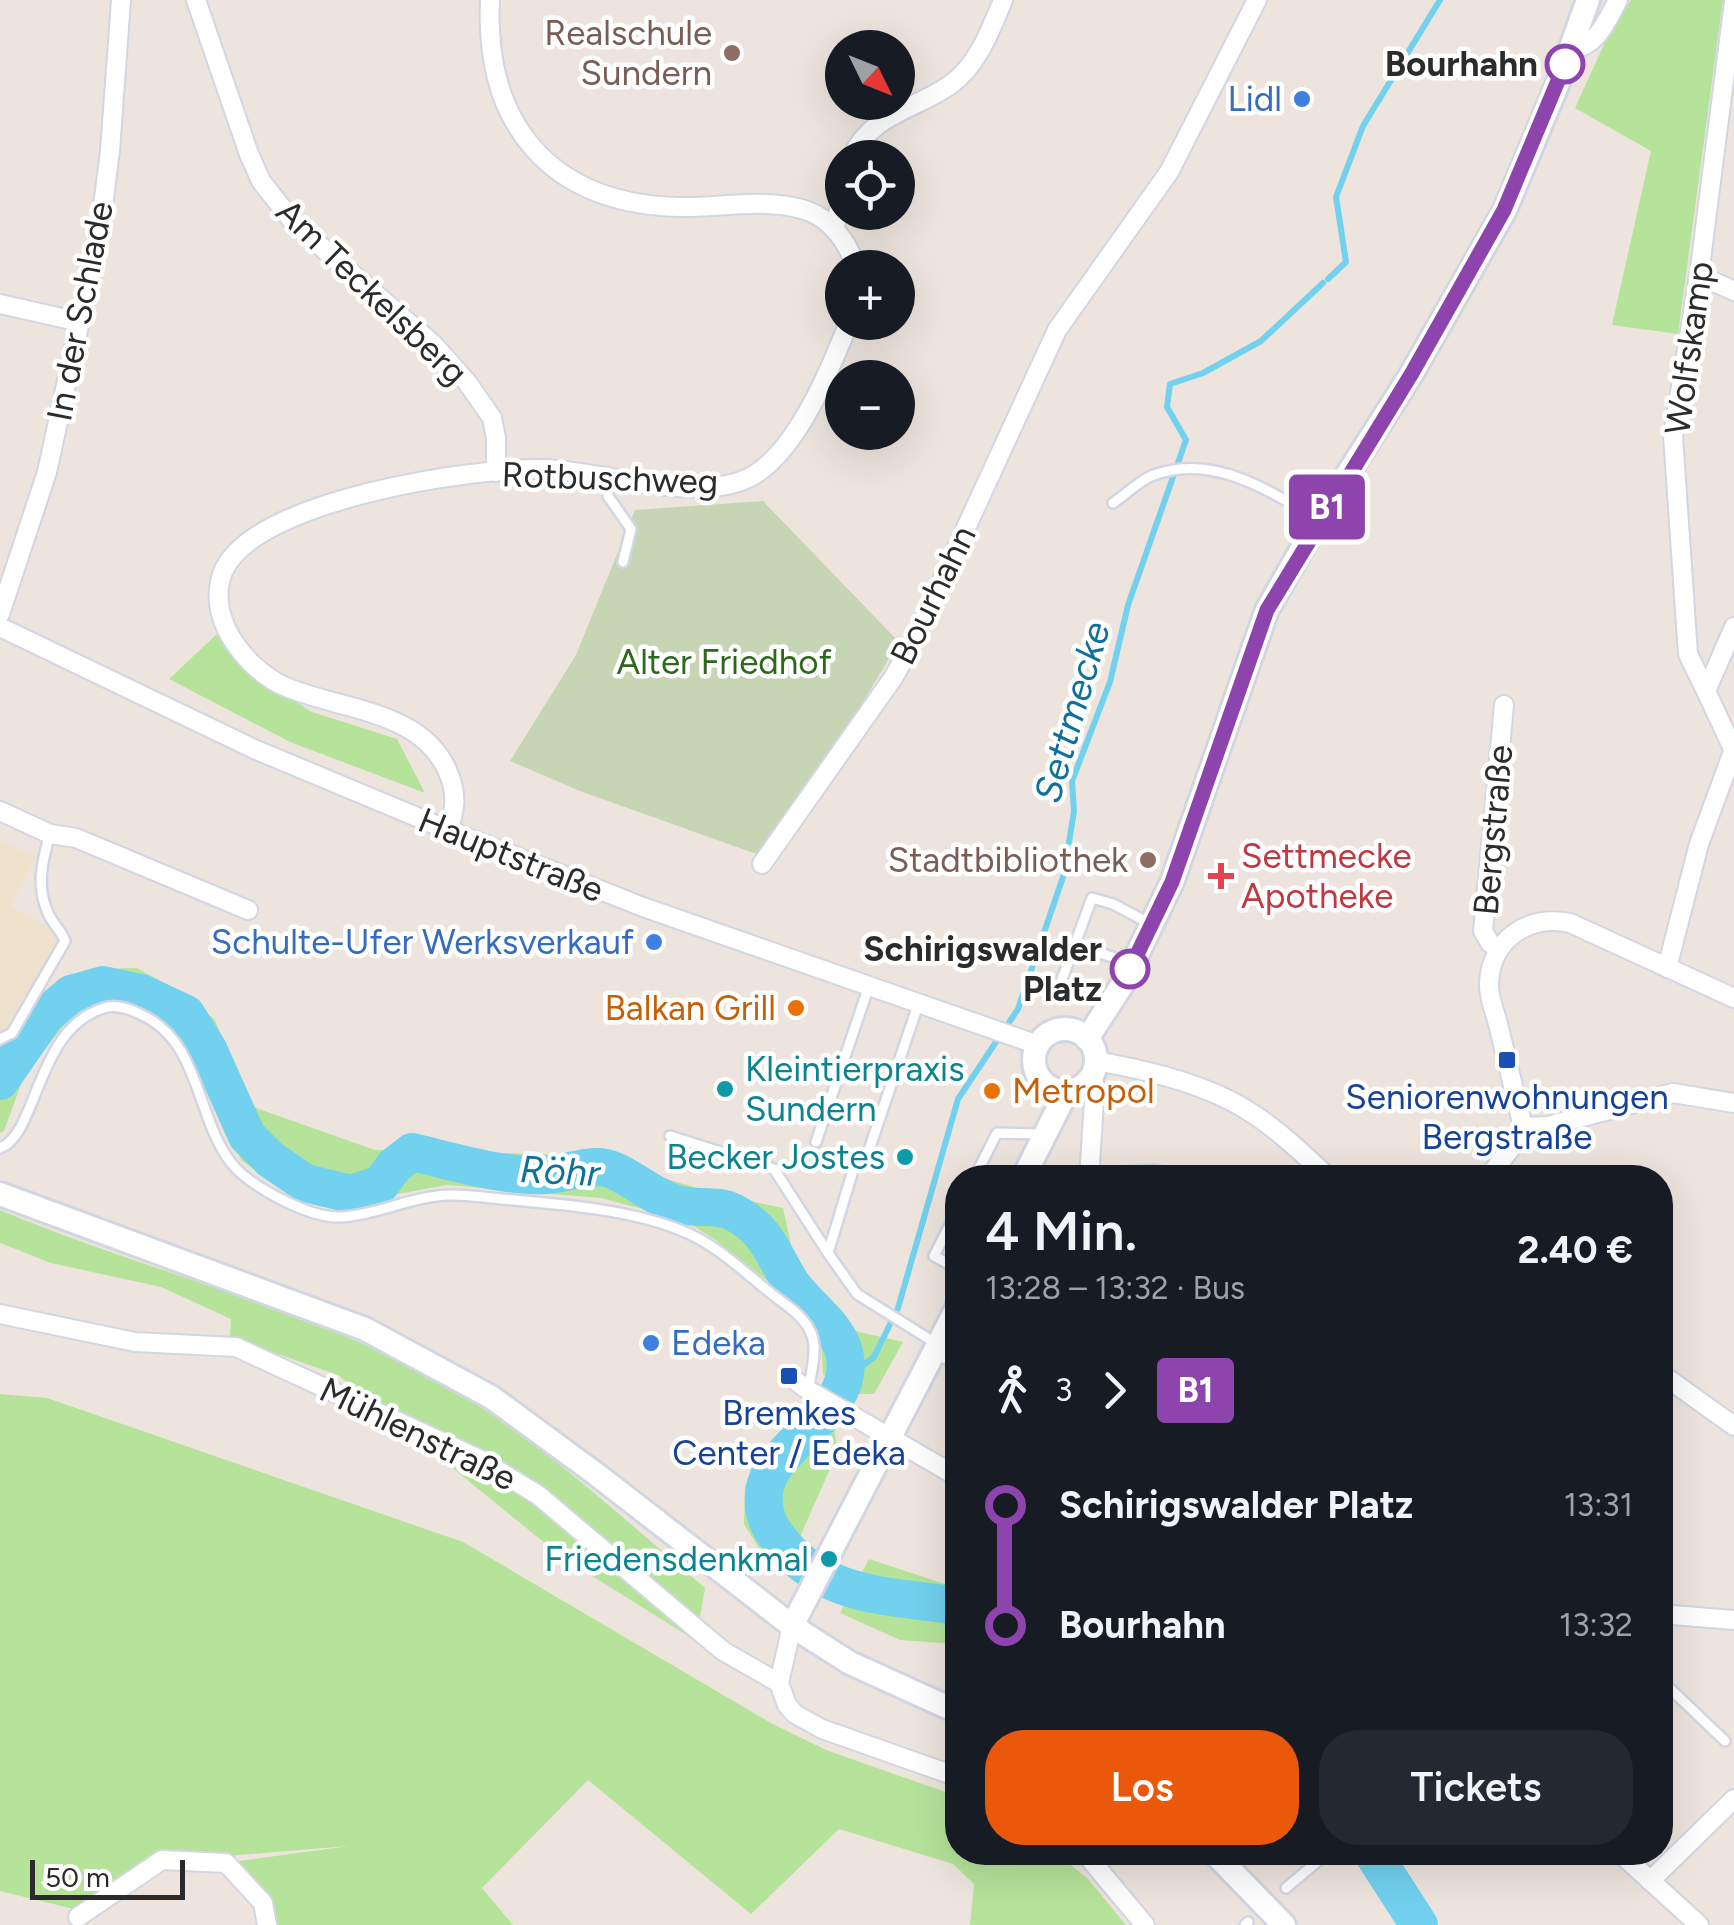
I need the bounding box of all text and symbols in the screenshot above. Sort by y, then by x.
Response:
place label: Realschule Sundern [544,12,712,94]
north arrow [825,30,915,120]
map controls [825,30,915,450]
marker: Realschule Sundern [721,42,743,64]
place label: Bourhahn [1385,43,1538,85]
marker: Bourhahn [1546,45,1584,83]
place label: Lidl [1227,78,1282,120]
marker: Lidl [1291,88,1313,110]
button: locate [825,140,915,230]
street label: Am Teckelsberg [268,190,476,394]
street label: In der Schlade [38,198,122,424]
button: + [825,250,915,340]
street label: Wolfskamp [1656,259,1722,437]
button: − [825,360,915,450]
street label: Rotbuschweg [501,453,719,503]
line badge: B1 [1282,474,1372,540]
text: B1 [1309,486,1345,528]
street label: Bourhahn [881,519,985,671]
water label: Settmecke [1024,616,1120,808]
park label: Alter Friedhof [616,641,832,683]
street label: Bergstraße [1465,743,1521,917]
street label: Hauptstraße [412,799,610,911]
place label: Settmecke Apotheke [1241,835,1412,917]
place label: Stadtbibliothek [888,839,1128,881]
marker: Stadtbibliothek [1137,849,1159,871]
marker: Settmecke Apotheke [1210,865,1232,887]
place label: Schulte-Ufer Werksverkauf [211,921,634,963]
place label: Schirigswalder Platz [863,928,1102,1010]
marker: Schulte-Ufer Werksverkauf [643,931,665,953]
marker: Schirigswalder Platz [1111,950,1149,988]
place label: Balkan Grill [604,987,776,1029]
marker: Balkan Grill [785,997,807,1019]
place label: Kleintierpraxis Sundern [745,1048,965,1130]
marker: Seniorenwohnungen Bergstraße [1496,1049,1518,1071]
place label: Metropol [1012,1070,1155,1112]
place label: Seniorenwohnungen Bergstraße [1345,1076,1669,1158]
marker: Kleintierpraxis Sundern [714,1078,736,1100]
marker: Metropol [981,1080,1003,1102]
place label: Becker Jostes [666,1136,885,1178]
water label: Röhr [519,1146,602,1196]
marker: Becker Jostes [894,1146,916,1168]
text: 4 Min. [985,1198,1137,1264]
text: 2.40 € [1517,1227,1633,1273]
text: 13:28 – 13:32 · Bus [985,1269,1245,1307]
place label: Edeka [671,1322,766,1364]
marker: Edeka [640,1332,662,1354]
icon: walk [985,1363,1040,1418]
icon: forward [1087,1363,1142,1418]
marker: Bremkes Center / Edeka [778,1365,800,1387]
street label: Mühlenstraße [313,1368,523,1500]
text: B1 [1177,1369,1214,1411]
text: 3 [1055,1371,1072,1409]
place label: Bremkes Center / Edeka [672,1392,906,1474]
text: Schirigswalder Platz [1059,1482,1413,1528]
text: 13:31 [1564,1486,1633,1524]
place label: Friedensdenkmal [544,1538,809,1580]
marker: Friedensdenkmal [818,1548,840,1570]
text: Bourhahn [1059,1602,1225,1648]
text: 13:32 [1559,1606,1633,1644]
button: Los [985,1730,1299,1845]
button: Tickets [1319,1730,1633,1845]
scale bar [30,1855,185,1900]
text: 50 m [45,1860,110,1894]

